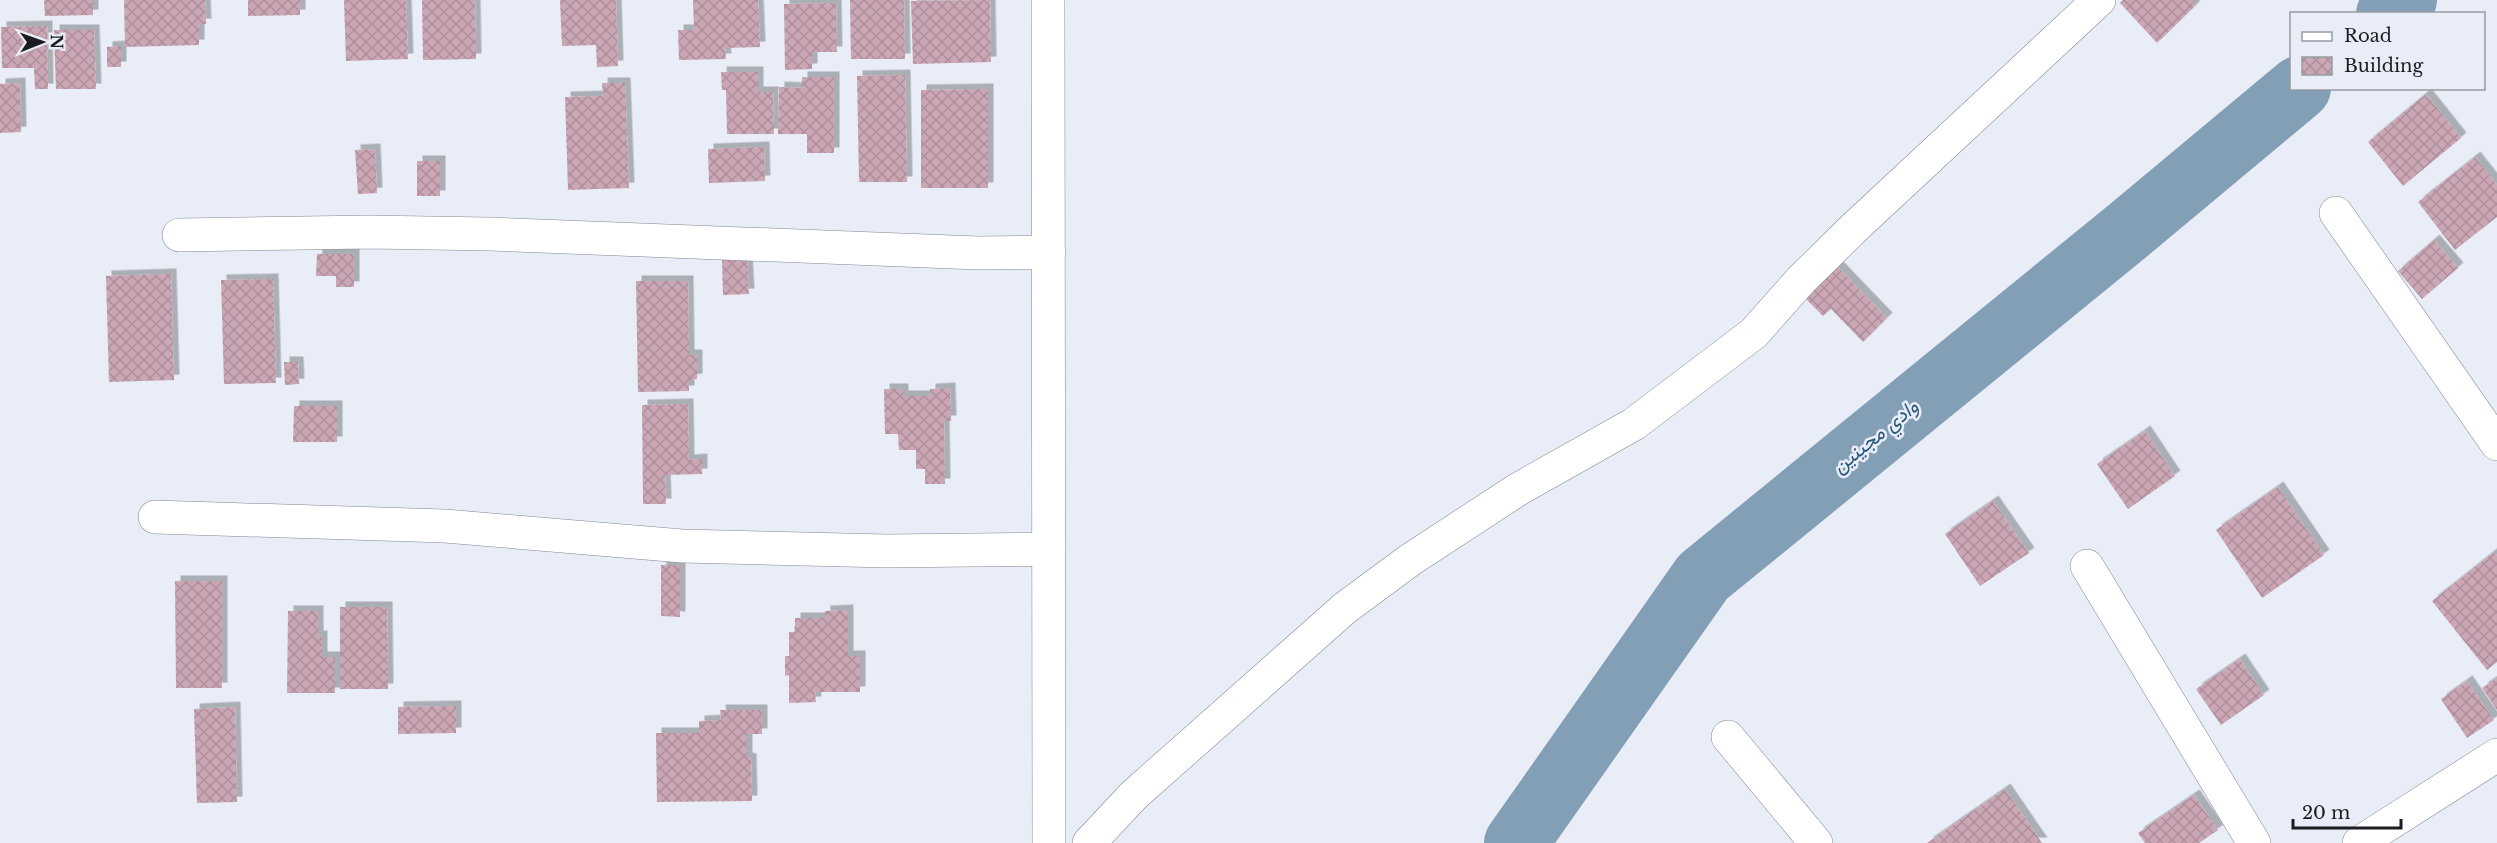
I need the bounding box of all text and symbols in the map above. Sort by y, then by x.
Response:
north arrow [12,12,72,72]
legend [2290,12,2485,90]
text: Road [2344,25,2392,47]
text: N [47,34,67,49]
text: Building [2344,55,2423,77]
water label: وادي مجينين [1827,394,1925,481]
scale bar [2293,792,2401,830]
text: 20 m [2302,802,2350,824]

